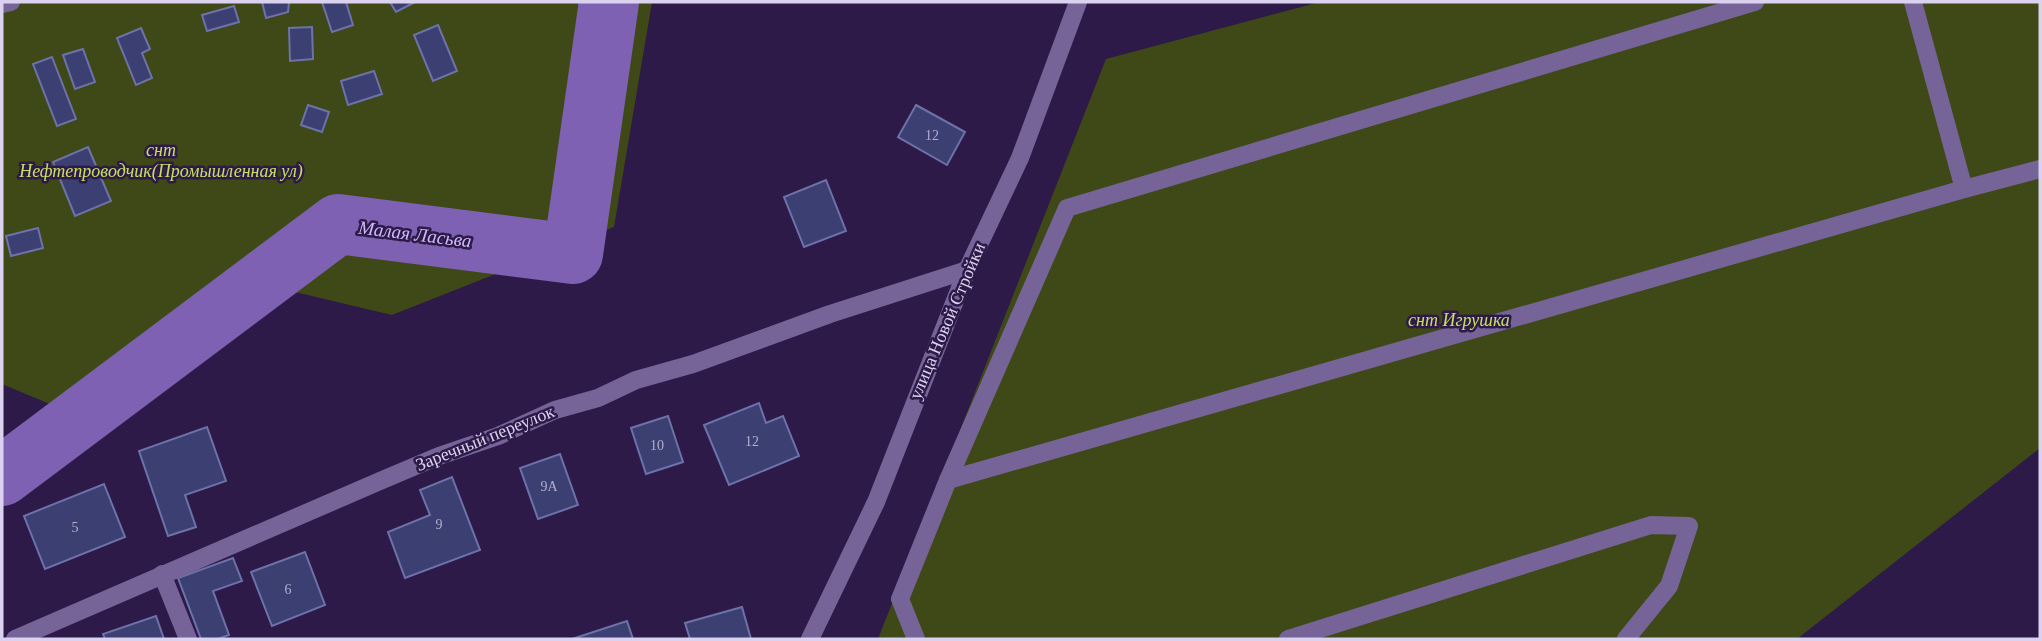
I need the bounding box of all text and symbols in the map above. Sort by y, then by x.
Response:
house number: 12 [925,128,939,143]
park label: снт Нефтепроводчик(Промышленная ул) [18,140,303,182]
water label: Малая Ласьва [356,217,473,251]
street label: улица Новой Стройки [905,239,989,402]
park label: снт Игрушка [1408,310,1510,330]
street label: Заречный переулок [413,401,557,475]
house number: 12 [745,434,759,449]
house number: 10 [650,438,664,453]
house number: 9А [540,479,558,494]
house number: 9 [436,517,443,532]
house number: 5 [72,520,79,535]
house number: 6 [285,582,292,597]

